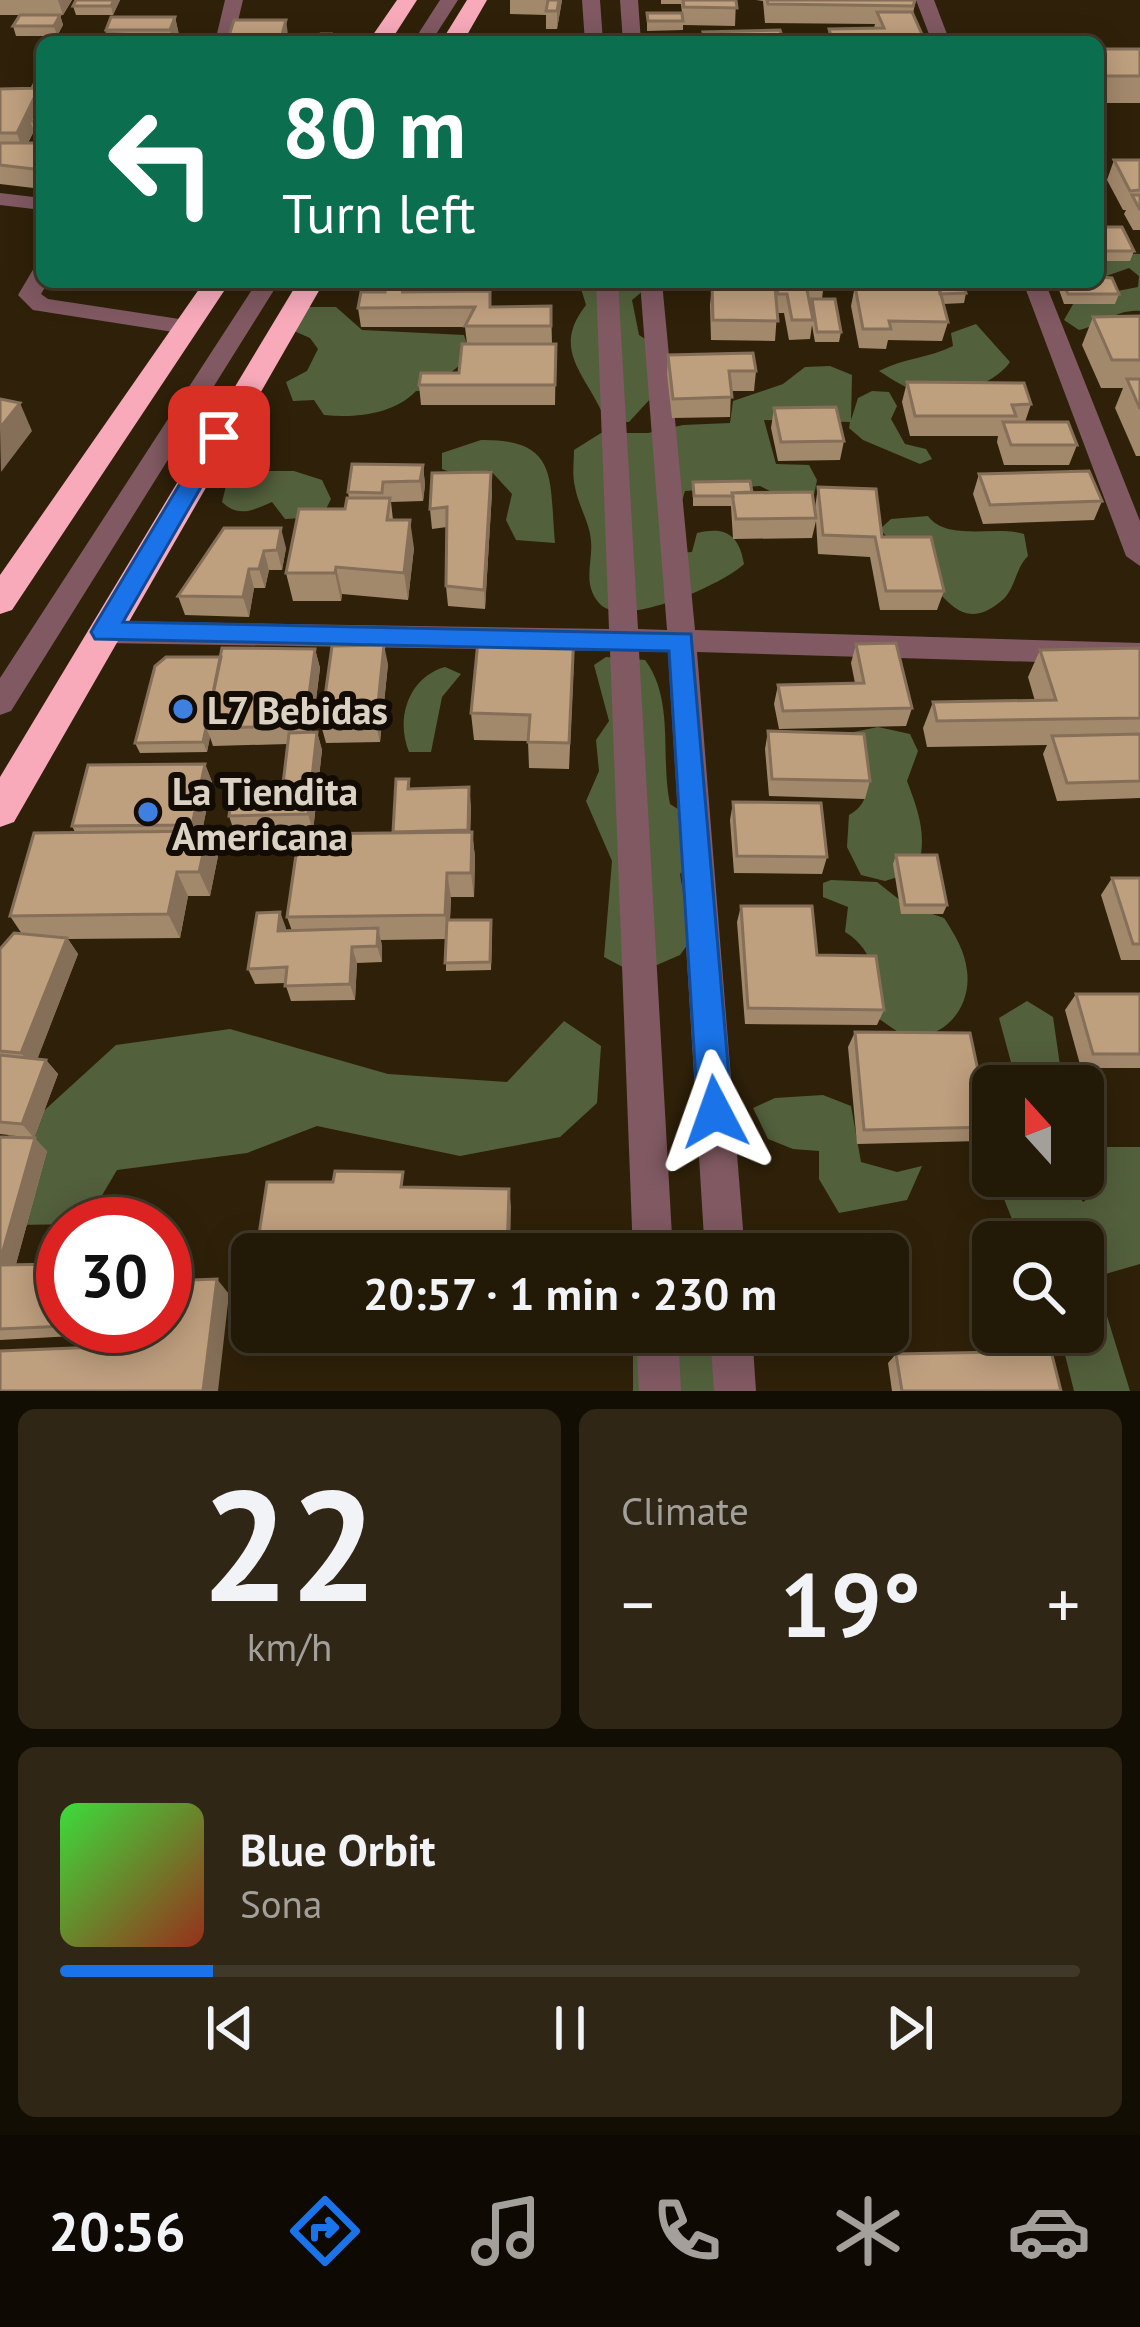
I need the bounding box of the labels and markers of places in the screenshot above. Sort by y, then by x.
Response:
pin [168,386,270,488]
place label: L7 Bebidas [207,684,388,735]
marker: L7 Bebidas [170,696,196,722]
place label: La Tiendita Americana [172,765,358,861]
marker: La Tiendita Americana [135,799,161,825]

